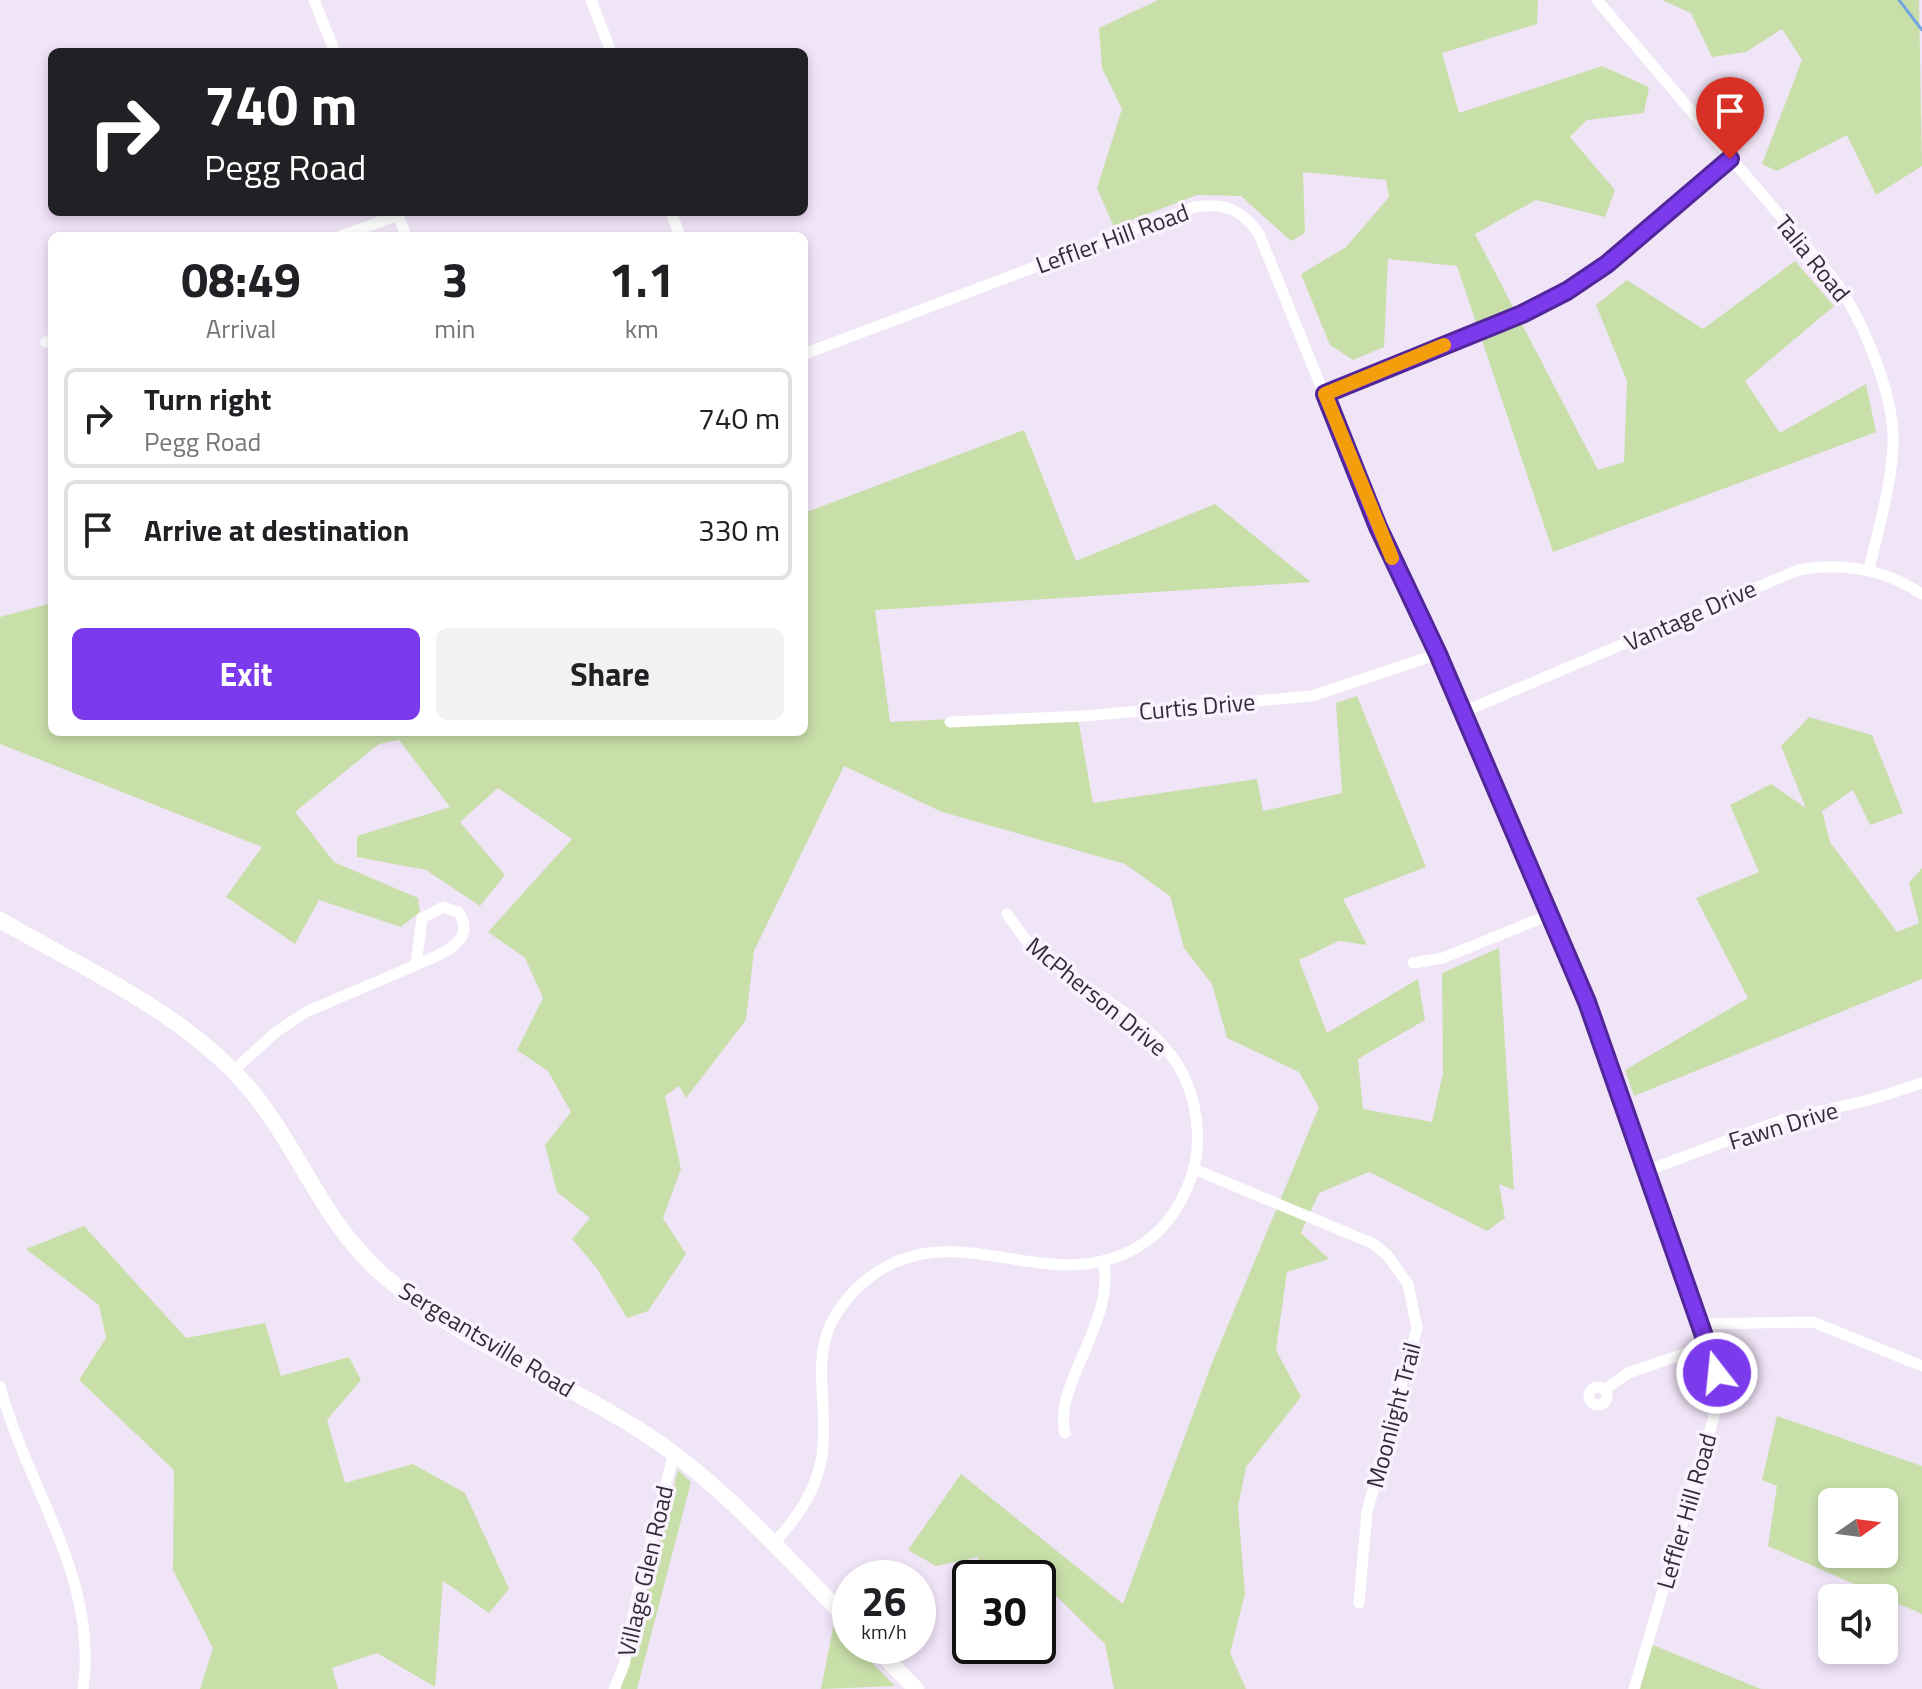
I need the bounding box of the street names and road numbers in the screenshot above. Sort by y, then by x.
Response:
street label: Leffler Hill Road [1030,194,1194,282]
street label: Talia Road [1767,207,1859,309]
street label: Vantage Drive [1618,570,1762,660]
street label: Curtis Drive [1137,683,1257,729]
street label: McPherson Drive [1019,928,1175,1064]
street label: Fawn Drive [1724,1091,1842,1159]
street label: Sergeantsville Road [392,1272,582,1406]
street label: Moonlight Trail [1356,1338,1430,1492]
street label: Leffler Hill Road [1647,1429,1725,1593]
street label: Village Glen Road [608,1482,682,1660]

